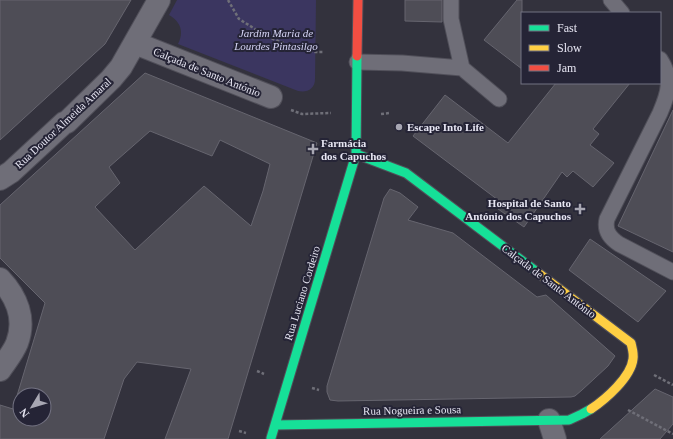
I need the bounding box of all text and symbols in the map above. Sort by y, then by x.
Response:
legend [521,12,661,84]
text: Fast [557,21,578,35]
park label: Jardim Maria de Lourdes Pintasilgo [233,27,318,52]
text: Slow [557,41,582,55]
street label: Calçada de Santo António [152,45,263,99]
text: Jam [557,61,577,75]
street label: Rua Doutor Almeida Amaral [13,75,113,171]
place label: Escape Into Life [407,121,484,133]
marker: Escape Into Life [394,122,404,132]
place label: Farmácia dos Capuchos [321,137,387,162]
marker: Farmácia dos Capuchos [308,144,318,154]
place label: Hospital de Santo António dos Capuchos [465,197,572,222]
marker: Hospital de Santo António dos Capuchos [574,203,586,215]
street label: Calçada de Santo António [500,242,599,321]
street label: Rua Luciano Cordeiro [282,244,322,342]
north arrow [12,387,52,427]
street label: Rua Nogueira e Sousa [363,403,461,417]
text: N [17,406,31,420]

